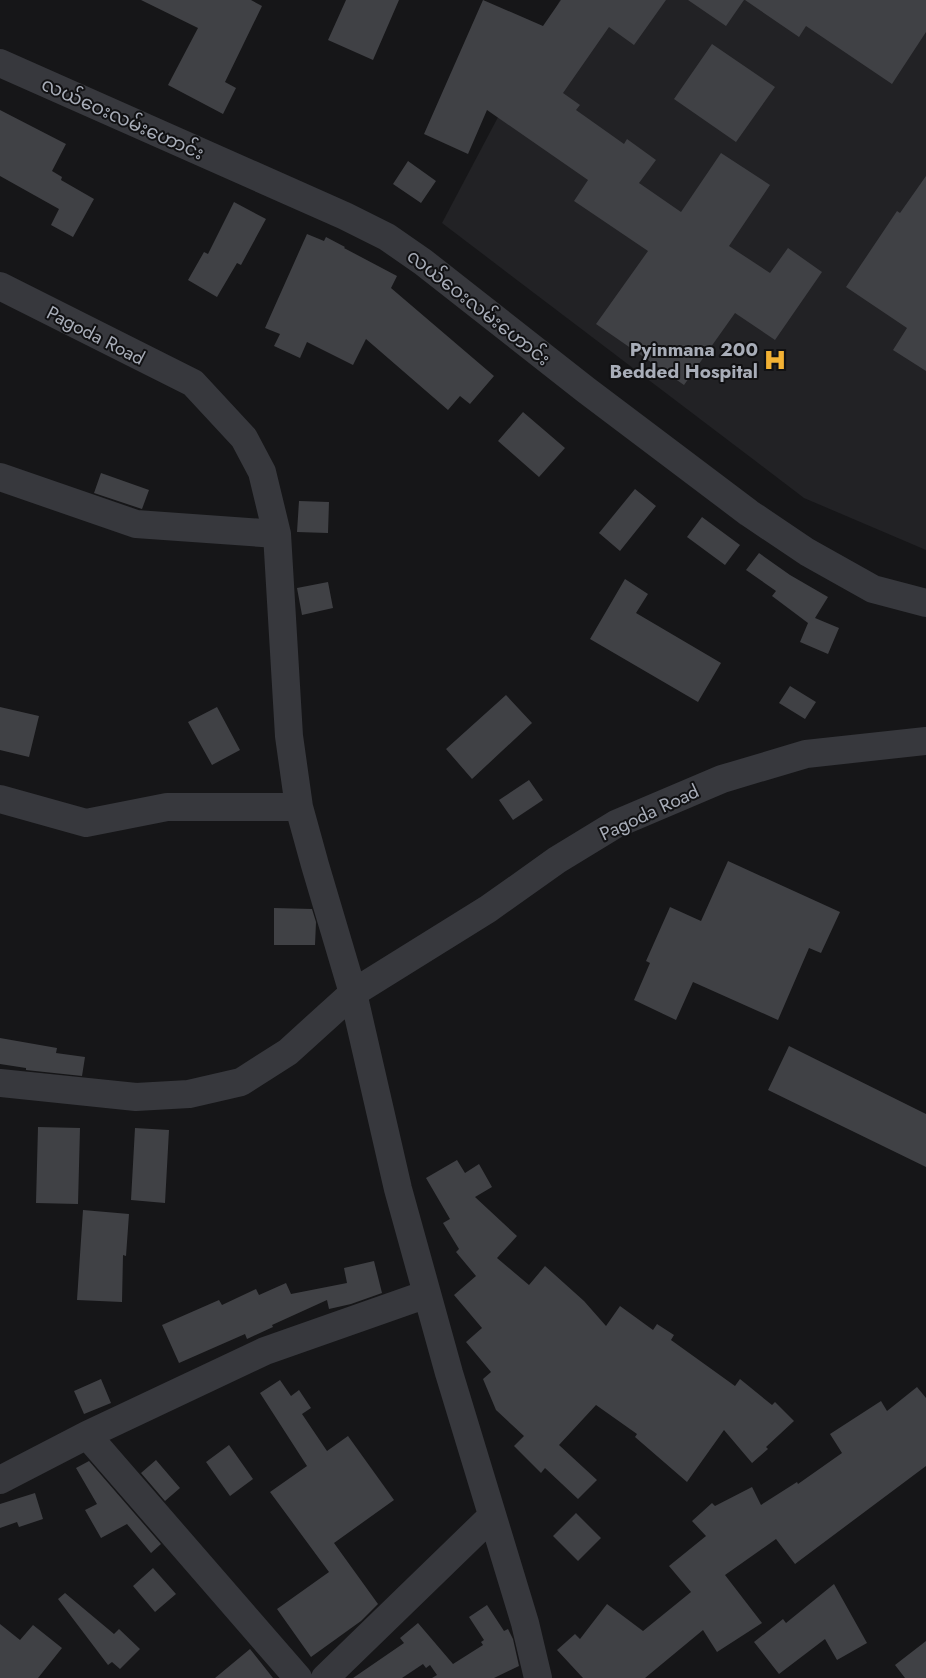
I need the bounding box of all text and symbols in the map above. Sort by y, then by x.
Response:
street label: လယ်ဝေးလမ်းဟောင်း [37,70,209,166]
street label: လယ်ဝေးလမ်းဟောင်း [401,242,557,372]
street label: Pagoda Road [42,299,150,372]
place label: Pyinmana 200 Bedded Hospital [610,336,758,385]
hospital icon: Pyinmana 200 Bedded Hospital [762,347,788,373]
street label: Pagoda Road [595,778,703,847]

